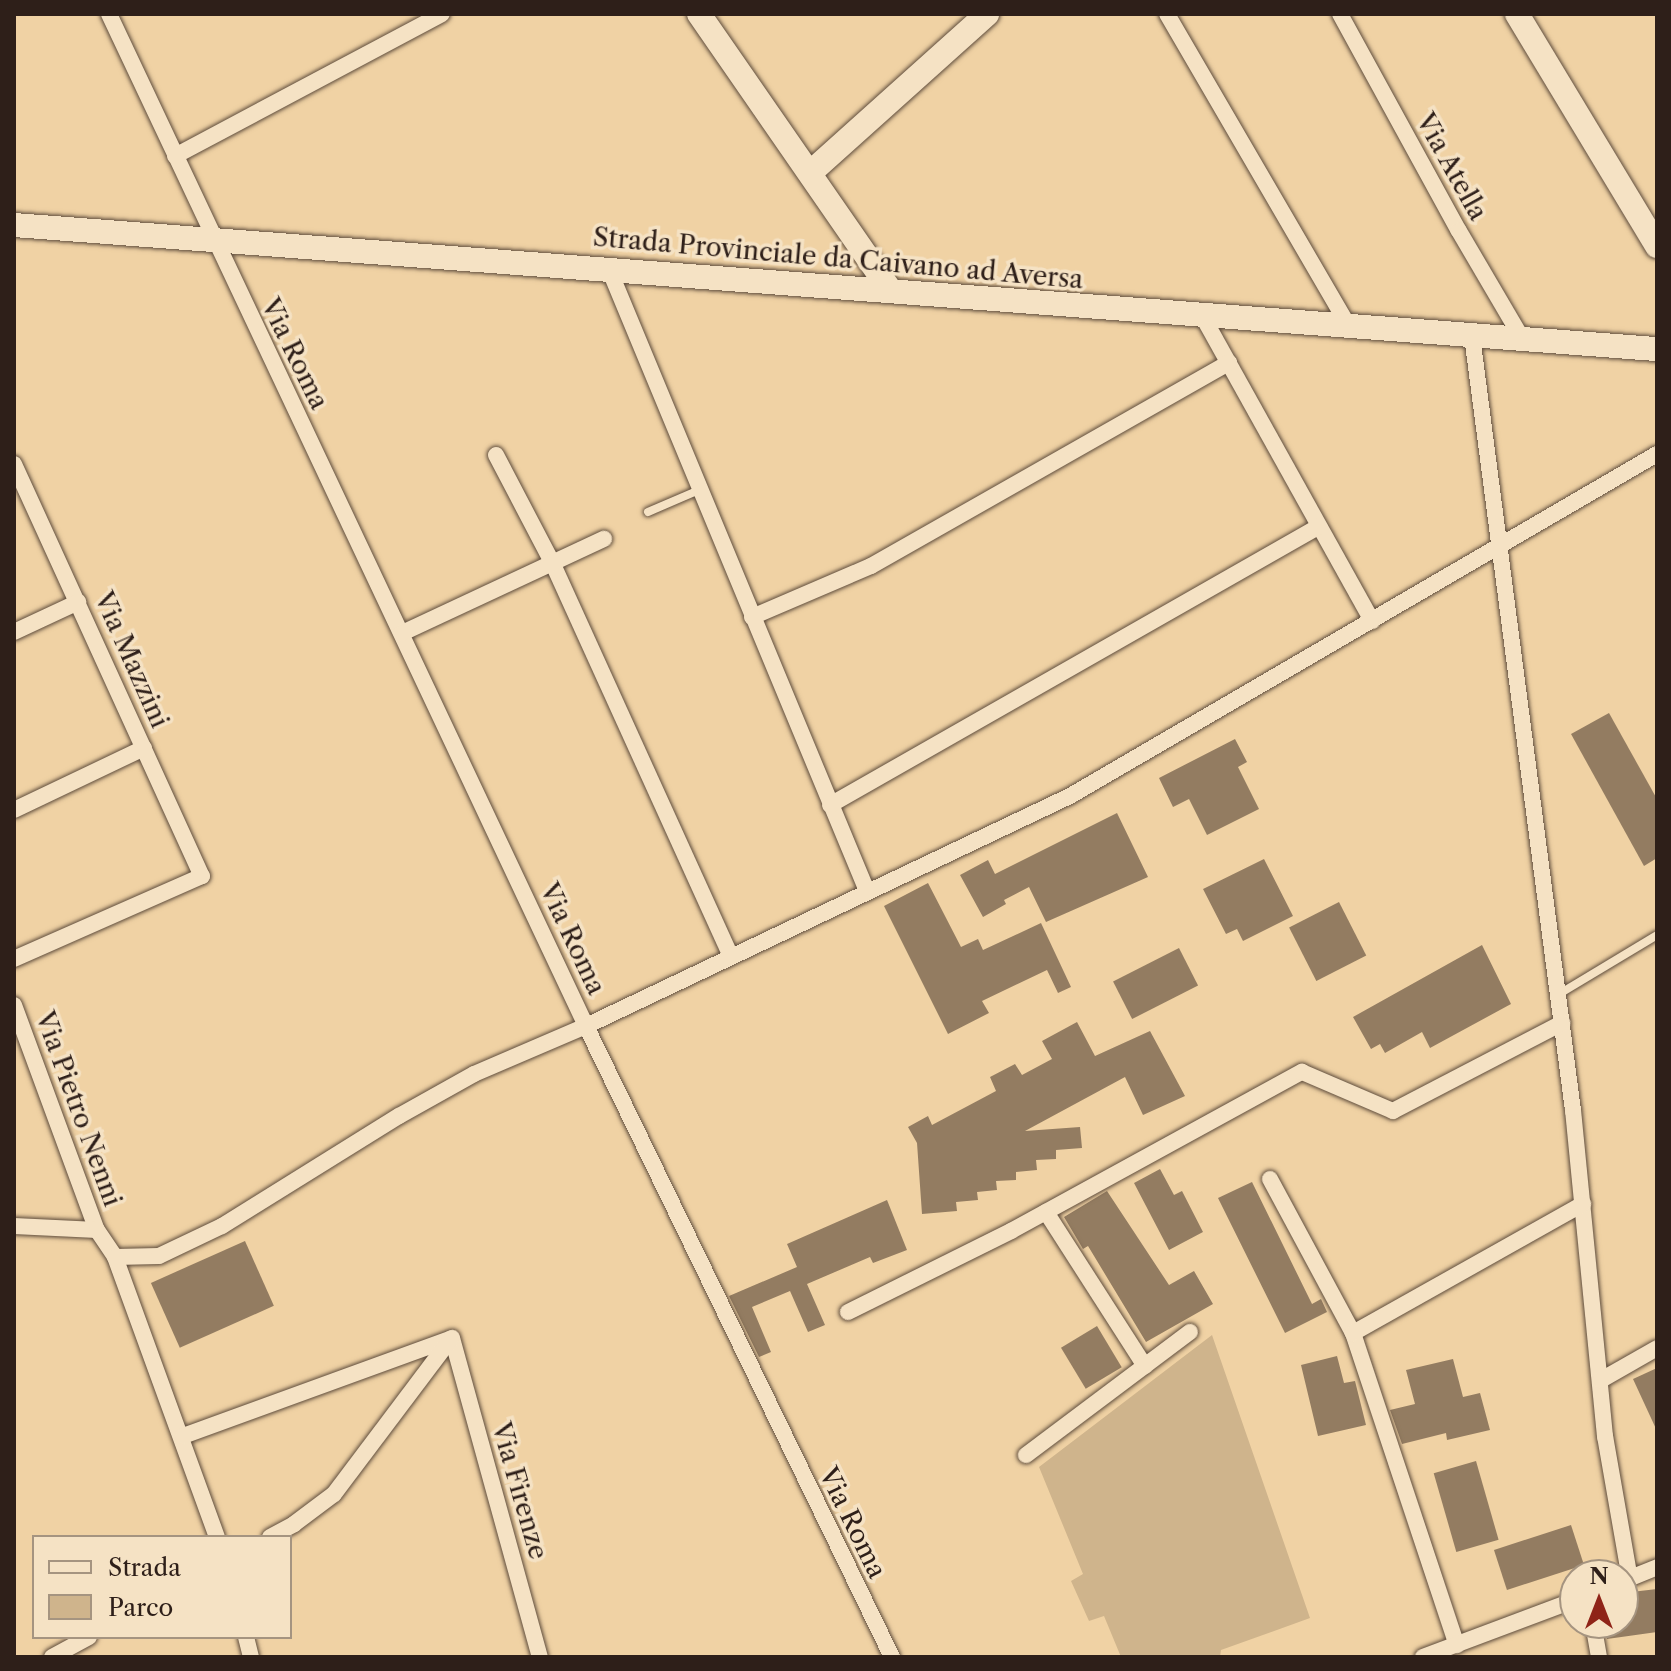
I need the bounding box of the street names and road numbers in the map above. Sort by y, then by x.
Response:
street label: Via Atella [1408,107,1494,227]
street label: Strada Provinciale da Caivano ad Aversa [591,222,1085,296]
street label: Via Roma [254,293,334,415]
street label: Via Mazzini [87,587,175,733]
street label: Via Roma [533,878,611,1000]
street label: Via Pietro Nenni [28,1007,128,1211]
street label: Via Firenze [485,1419,553,1563]
street label: Via Roma [812,1462,892,1584]

